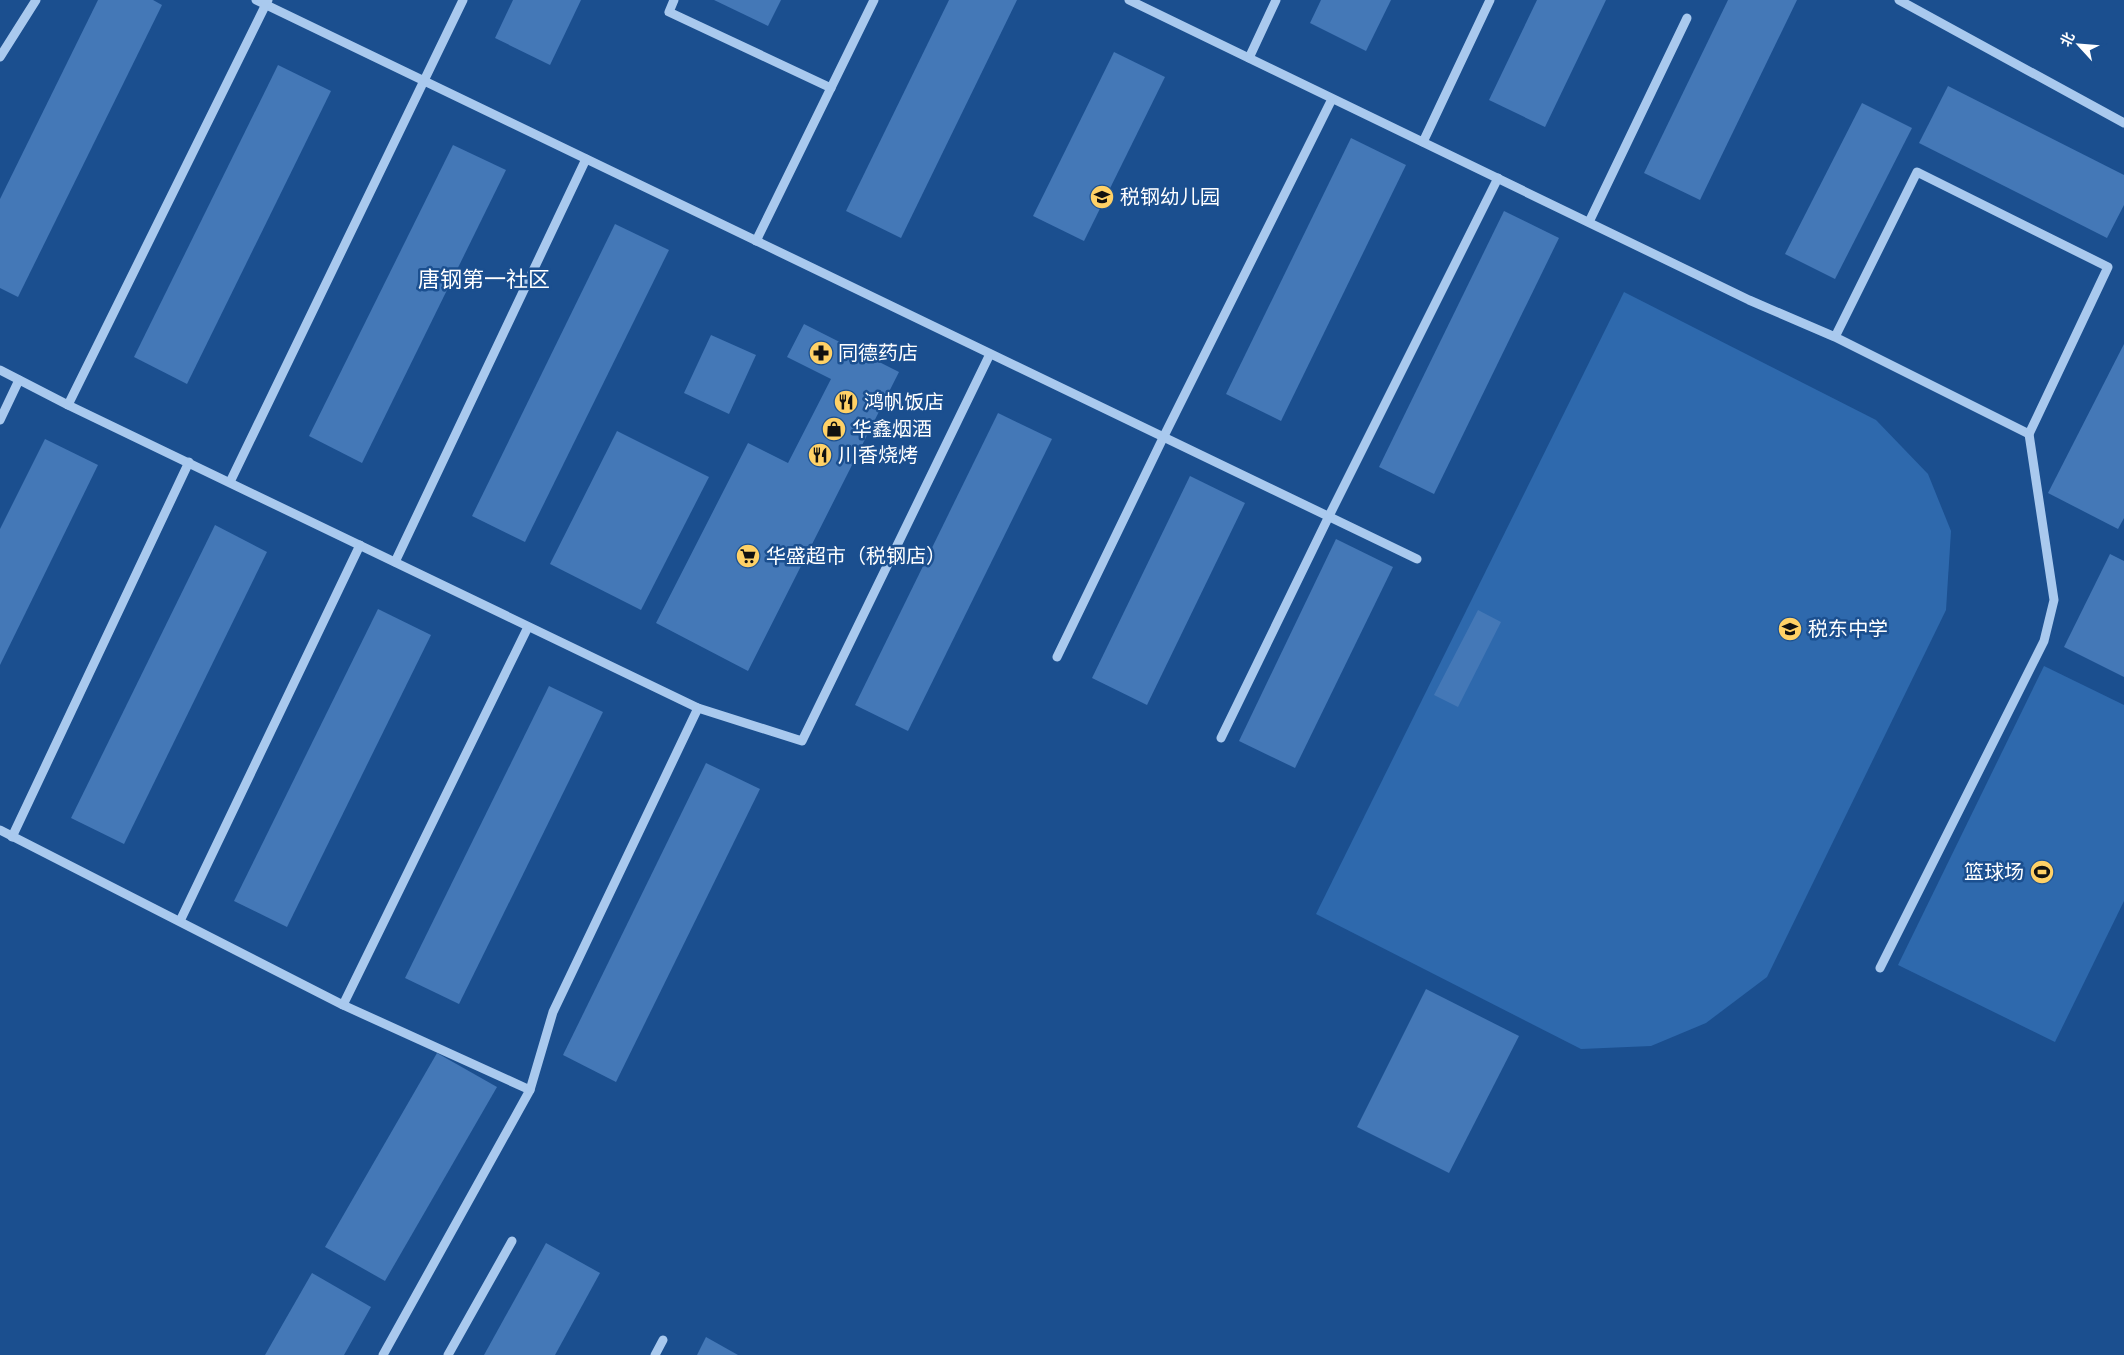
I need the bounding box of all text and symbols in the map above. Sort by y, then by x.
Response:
north arrow [2054,20,2104,70]
text: 北 [2055,29,2079,50]
place label: 税钢幼儿园 [1120,183,1220,212]
school or university icon: 税钢幼儿园 [1089,184,1115,210]
district label: 唐钢第一社区 [418,263,550,295]
place label: 同德药店 [838,339,918,368]
pharmacy icon: 同德药店 [808,340,834,366]
place label: 鸿帆饭店 [864,388,944,417]
restaurant icon: 鸿帆饭店 [833,389,859,415]
place label: 华鑫烟酒 [852,415,932,444]
shop icon: 华鑫烟酒 [821,416,847,442]
place label: 川香烧烤 [838,441,918,470]
restaurant icon: 川香烧烤 [807,442,833,468]
place label: 华盛超市（税钢店） [766,542,946,571]
supermarket icon: 华盛超市（税钢店） [735,543,761,569]
place label: 税东中学 [1808,615,1888,644]
school or university icon: 税东中学 [1777,616,1803,642]
place label: 篮球场 [1964,858,2024,887]
sports icon: 篮球场 [2029,859,2055,885]

